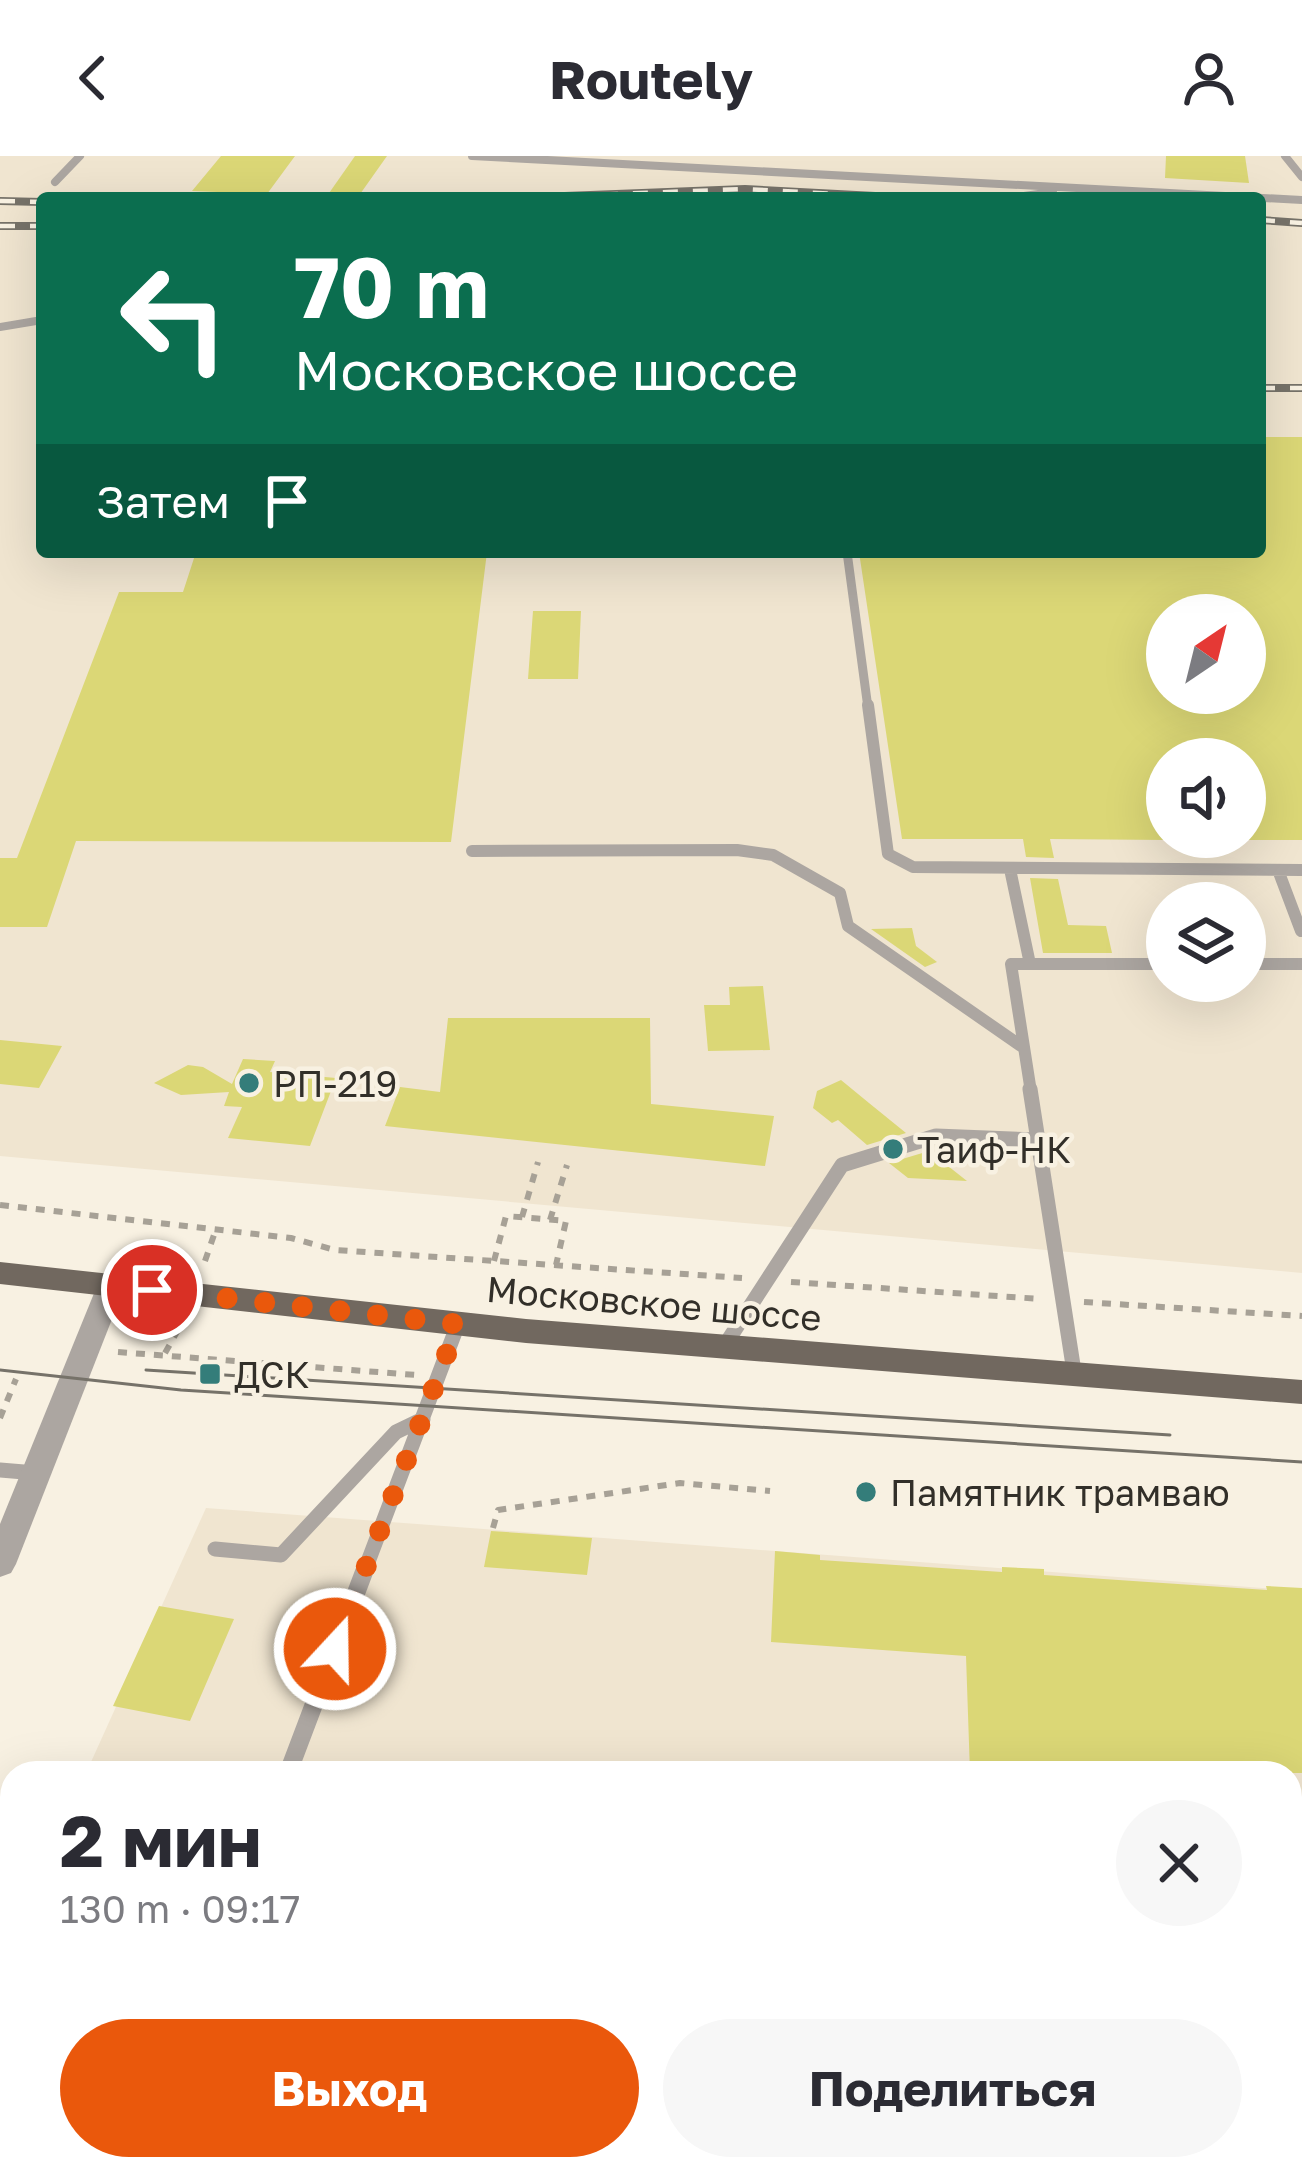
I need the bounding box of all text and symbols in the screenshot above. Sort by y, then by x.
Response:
icon: back [60,45,126,111]
icon: person [1176,45,1242,111]
text: Routely [549,46,753,111]
text: 70 m [294,236,489,336]
icon: left [96,240,252,396]
text: Московское шоссе [294,337,798,402]
icon: arrive [254,468,320,534]
text: Затем [96,474,230,528]
north arrow [1146,594,1266,714]
map controls [1146,594,1266,1002]
button: sound [1146,738,1266,858]
button: layers [1146,882,1266,1002]
place label: РП-219 [273,1062,397,1105]
marker: РП-219 [236,1070,262,1096]
place label: Таиф-НК [917,1128,1071,1171]
marker: Таиф-НК [880,1136,906,1162]
pin [101,1239,203,1341]
icon: arrive [119,1257,185,1323]
street label: Московское шоссе [485,1267,823,1339]
place label: ДСК [234,1353,310,1396]
marker: ДСК [197,1361,223,1387]
place label: Памятник трамваю [890,1471,1230,1514]
marker: Памятник трамваю [853,1479,879,1505]
position arrow [272,1586,398,1712]
text: 2 мин [60,1796,262,1883]
button: close [1116,1800,1242,1926]
text: 130 m · 09:17 [60,1885,300,1932]
button: Выход [60,2019,639,2157]
button: Поделиться [663,2019,1242,2157]

